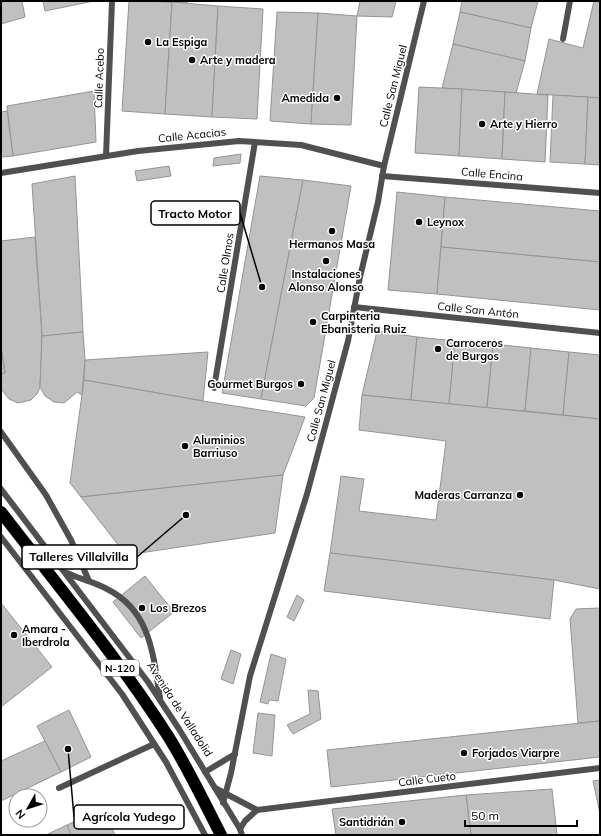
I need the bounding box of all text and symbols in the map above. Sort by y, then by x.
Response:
place label: La Espiga [156,35,208,49]
marker: La Espiga [143,37,153,47]
street label: Calle San Miguel [376,43,410,129]
street label: Calle Acebo [91,48,107,108]
place label: Arte y madera [200,53,276,67]
marker: Arte y madera [187,55,197,65]
place label: Amedida [282,91,329,105]
marker: Amedida [332,93,342,103]
place label: Arte y Hierro [490,117,558,131]
marker: Arte y Hierro [477,119,487,129]
street label: Calle Acacias [157,124,227,146]
street label: Calle Encina [460,164,524,184]
callout: Tracto Motor [151,201,240,225]
text: Tracto Motor [158,206,232,221]
place label: Leynox [427,215,465,229]
marker: Leynox [414,217,424,227]
marker: Hermanos Masa [327,226,337,236]
street label: Calle Olmos [213,232,237,294]
place label: Hermanos Masa [289,237,375,251]
marker: Instalaciones Alonso Alonso [321,256,331,266]
place label: Instalaciones Alonso Alonso [288,267,364,294]
street label: Calle San Antón [437,299,519,321]
place label: Carpinteria Ebanisteria Ruiz [321,309,406,336]
marker: Carpinteria Ebanisteria Ruiz [308,317,318,327]
place label: Carroceros de Burgos [446,336,503,363]
marker: Carroceros de Burgos [433,344,443,354]
street label: Calle San Miguel [303,358,339,444]
place label: Gourmet Burgos [207,377,293,391]
marker: Gourmet Burgos [296,379,306,389]
place label: Aluminios Barriuso [193,433,245,460]
marker: Aluminios Barriuso [180,441,190,451]
place label: Maderas Carranza [414,488,512,502]
marker: Maderas Carranza [515,490,525,500]
callout: Talleres Villalvilla [22,545,137,569]
text: Talleres Villalvilla [29,549,129,564]
place label: Los Brezos [150,601,207,615]
marker: Los Brezos [137,603,147,613]
place label: Amara - Iberdrola [22,622,70,649]
marker: Amara - Iberdrola [9,630,19,640]
street label: Avenida de Valladolid [144,659,216,759]
road number: N-120 [101,660,139,676]
place label: Forjados Viarpre [472,746,560,760]
marker: Forjados Viarpre [459,748,469,758]
street label: Calle Cueto [397,769,457,789]
north arrow [8,788,48,828]
scale bar [465,802,577,828]
callout: Agrícola Yudego [74,805,184,829]
text: N [12,807,28,822]
text: 50 m [471,808,499,823]
text: Agrícola Yudego [82,809,176,824]
place label: Santidrián [339,815,394,829]
marker: Santidrián [397,817,407,827]

